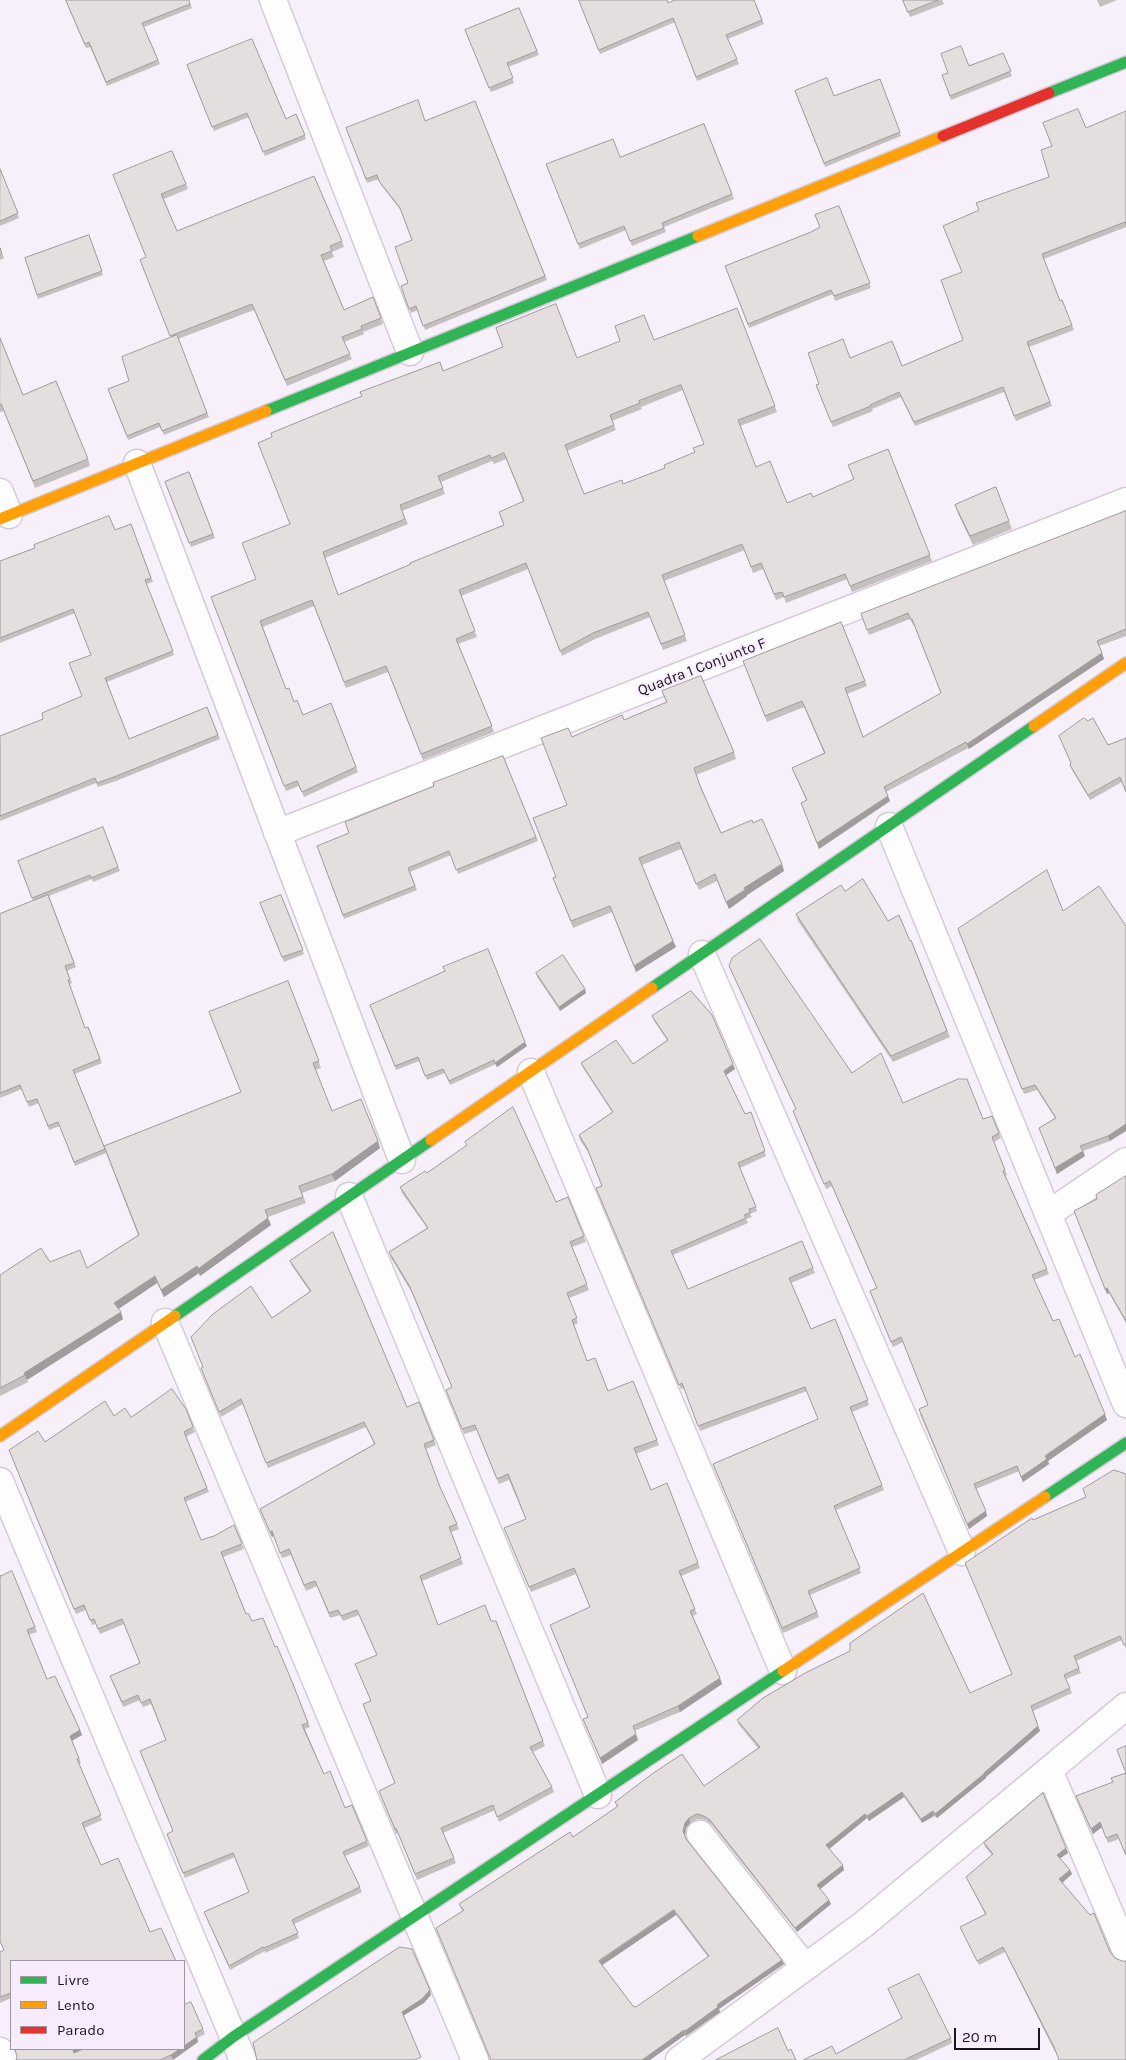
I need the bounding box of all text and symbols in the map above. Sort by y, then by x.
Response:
street label: Quadra 1 Conjunto F [635,634,769,700]
legend [10,1960,185,2050]
text: Livre [57,1971,89,1989]
text: Lento [57,1996,95,2014]
scale bar [956,2018,1042,2050]
text: Parado [57,2021,104,2039]
text: 20 m [962,2028,997,2046]

